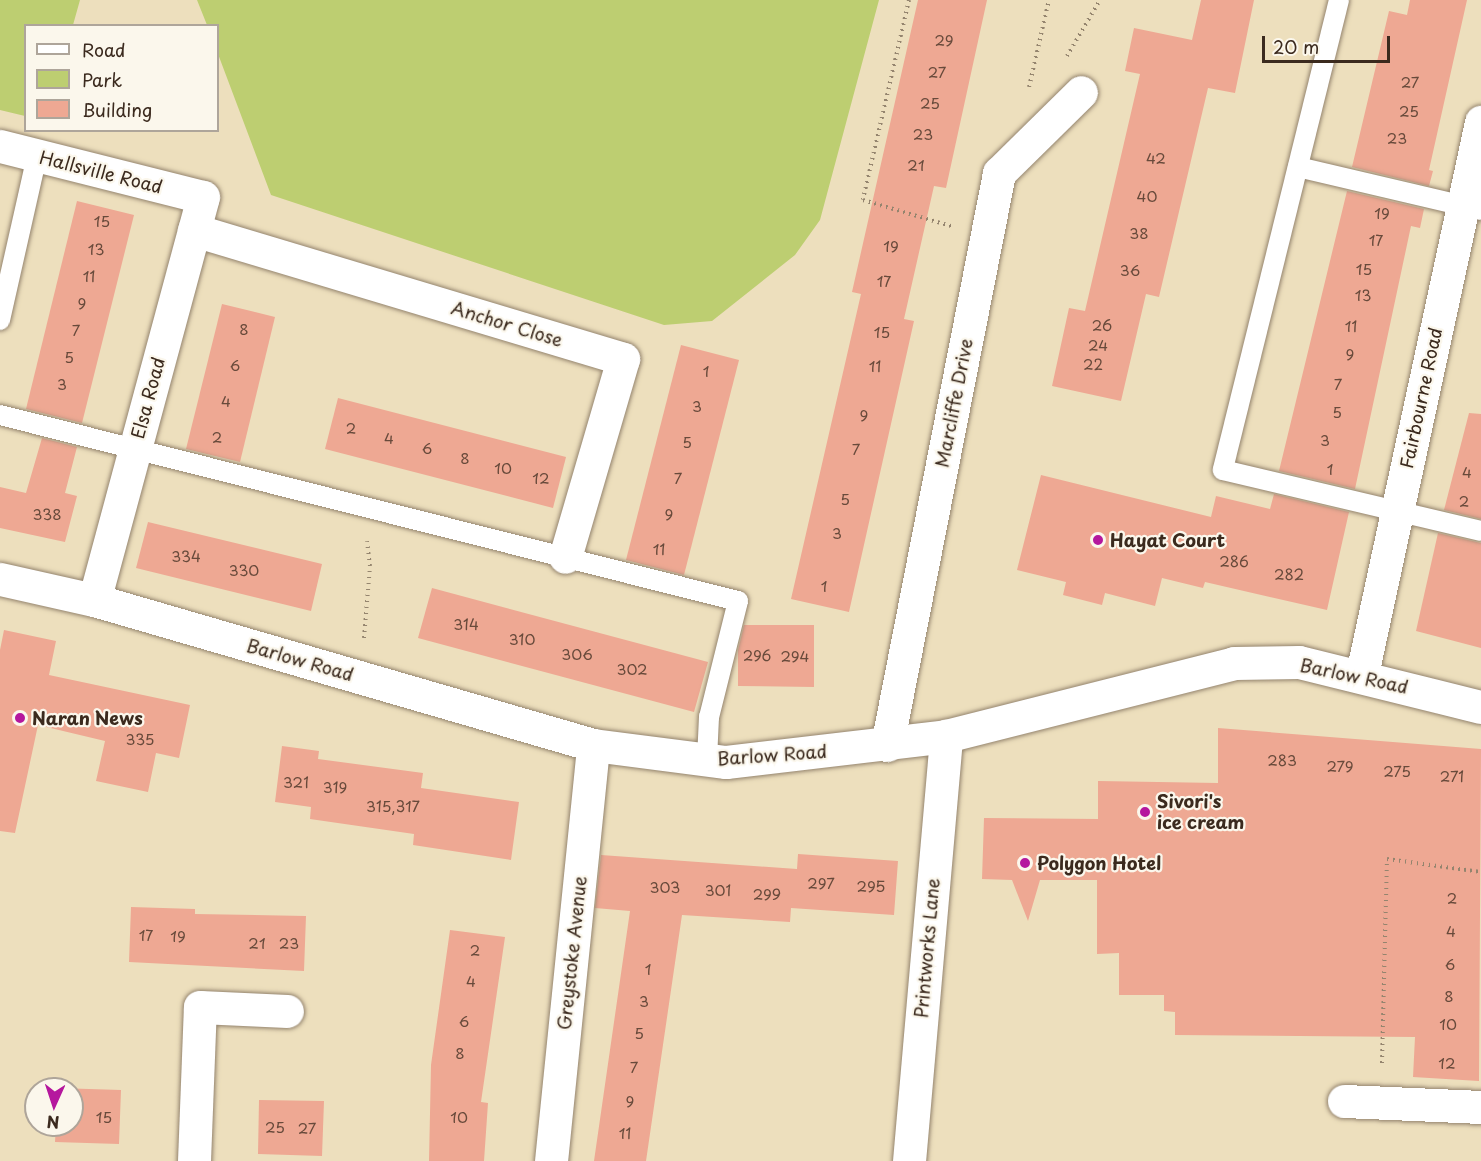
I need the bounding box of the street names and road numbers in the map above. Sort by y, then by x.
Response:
street label: Hallsville Road [37,146,165,198]
street label: Anchor Close [449,297,565,351]
street label: Fairbourne Road [1395,325,1447,471]
street label: Marcliffe Drive [931,337,977,469]
street label: Elsa Road [127,354,169,442]
street label: Barlow Road [244,634,356,686]
street label: Barlow Road [1298,654,1410,698]
street label: Barlow Road [716,740,828,770]
street label: Greystoke Avenue [553,875,591,1031]
street label: Printworks Lane [910,877,944,1019]

